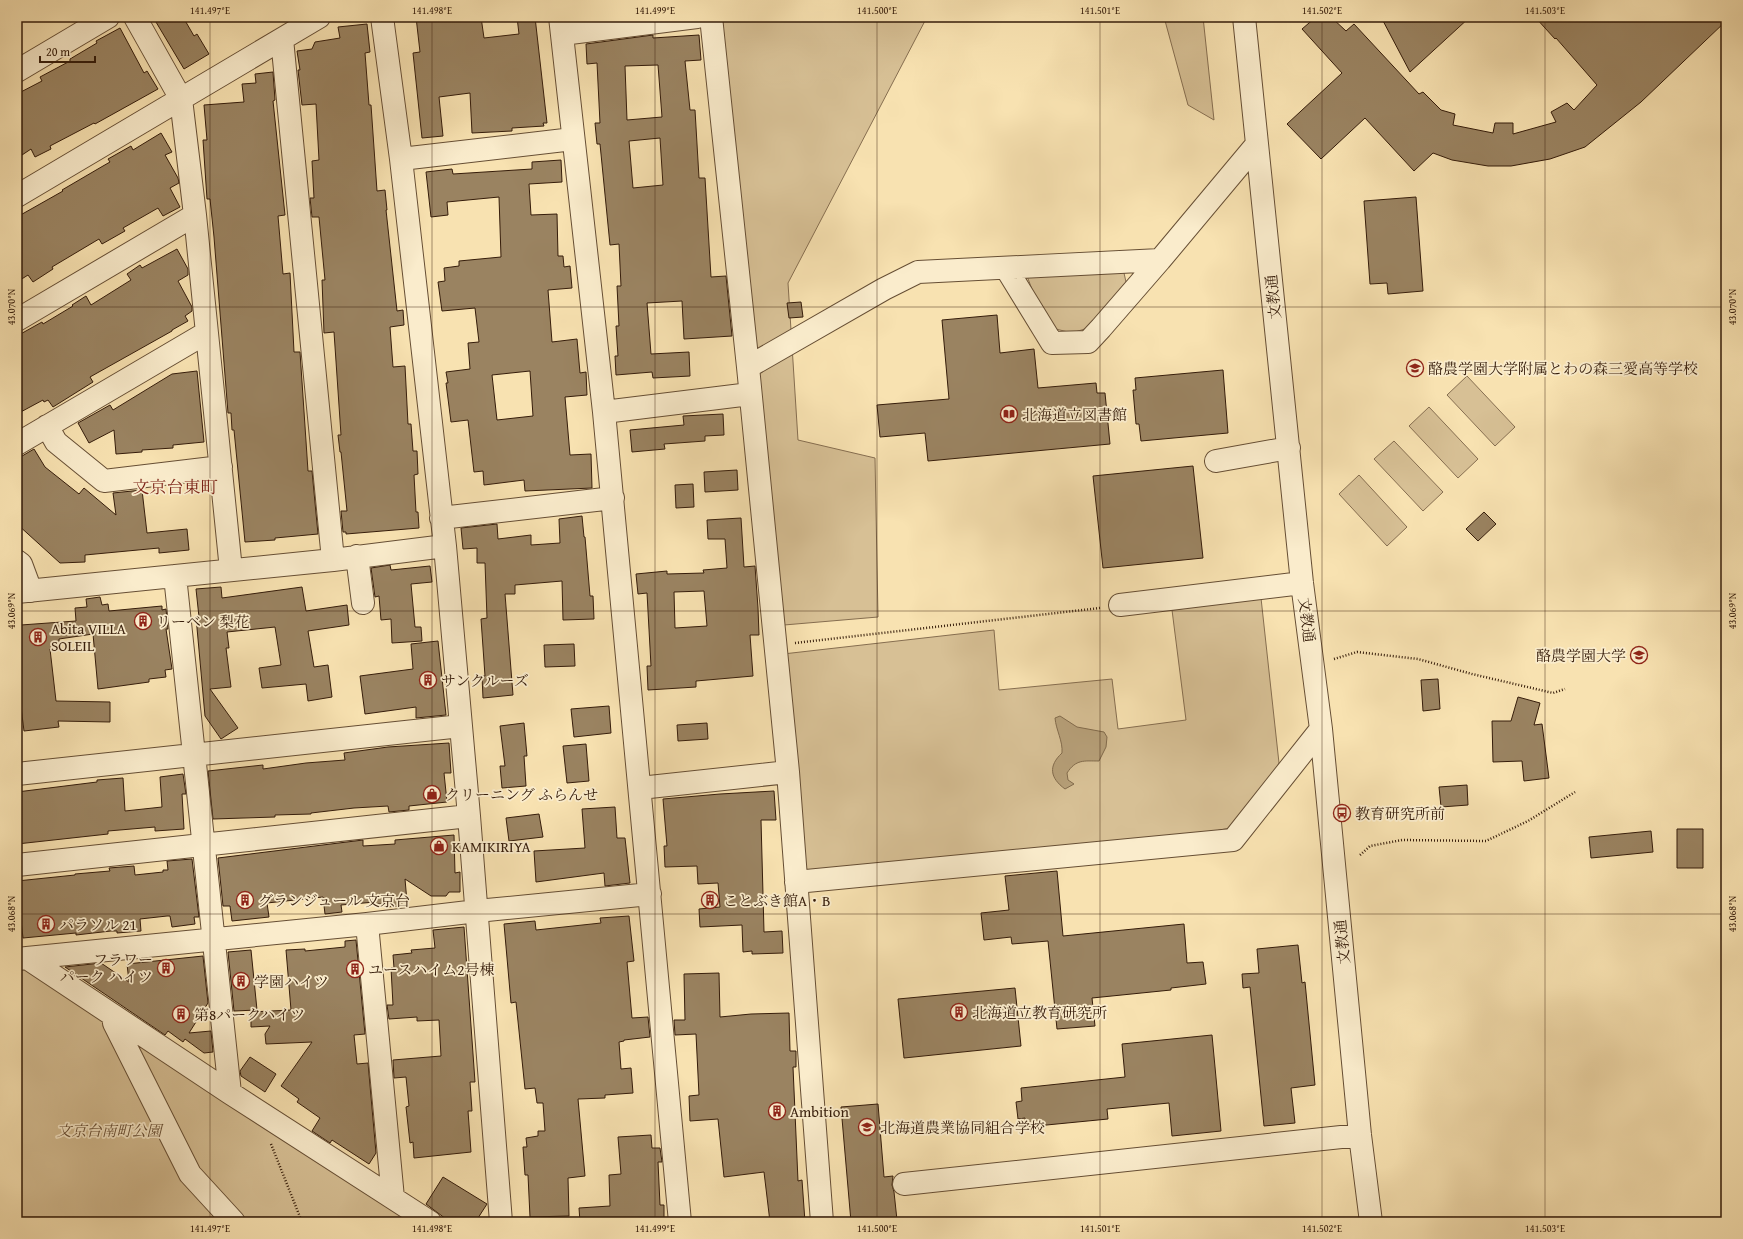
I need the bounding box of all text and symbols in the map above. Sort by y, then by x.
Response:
text: 141.497°E [190,3,230,18]
text: 141.498°E [412,3,452,18]
text: 141.499°E [635,3,675,18]
text: 141.500°E [857,3,897,18]
text: 141.501°E [1080,3,1120,18]
text: 141.502°E [1302,3,1342,18]
text: 141.503°E [1525,3,1565,18]
scale bar [40,38,95,64]
text: 20 m [46,43,70,60]
street label: 文教通 [1260,274,1286,320]
text: 43.070°N [4,288,19,325]
text: 43.070°N [1725,288,1740,325]
school or university icon: 酪農学園大学附属とわの森三愛高等学校 [1405,358,1425,378]
place label: 酪農学園大学附属とわの森三愛高等学校 [1428,358,1698,379]
library icon: 北海道立図書館 [999,404,1019,424]
place label: 北海道立図書館 [1022,404,1127,425]
district label: 文京台東町 [133,474,218,499]
text: 43.069°N [4,592,19,629]
text: 43.069°N [1725,592,1740,629]
street label: 文教通 [1294,596,1320,644]
building icon: リーベン 梨花 [133,611,153,631]
place label: リーベン 梨花 [156,611,249,632]
place label: Abita VILLA SOLEIL [51,618,126,656]
building icon: Abita VILLA SOLEIL [28,627,48,647]
place label: 酪農学園大学 [1536,645,1626,666]
school or university icon: 酪農学園大学 [1629,645,1649,665]
building icon: サンクルーズ [418,670,438,690]
place label: サンクルーズ [441,670,529,691]
shop icon: クリーニング ふらんせ [422,784,442,804]
place label: クリーニング ふらんせ [445,784,598,805]
bus stop icon: 教育研究所前 [1332,803,1352,823]
place label: 教育研究所前 [1355,803,1445,824]
shop icon: KAMIKIRIYA [429,836,449,856]
place label: KAMIKIRIYA [452,836,531,857]
building icon: グランジュール 文京台 [235,890,255,910]
place label: グランジュール 文京台 [258,890,410,911]
building icon: ことぶき館A・B [700,890,720,910]
place label: ことぶき館A・B [723,890,831,911]
text: 43.068°N [4,895,19,932]
text: 43.068°N [1725,895,1740,932]
building icon: パラソル 21 [36,914,56,934]
place label: パラソル 21 [59,914,137,935]
street label: 文教通 [1329,919,1355,965]
place label: フラワー パーク ハイツ [60,949,153,987]
building icon: フラワー パーク ハイツ [156,958,176,978]
building icon: ユースハイム2号棟 [345,959,365,979]
place label: ユースハイム2号棟 [368,959,494,980]
building icon: 学園ハイツ [231,971,251,991]
place label: 学園ハイツ [254,971,329,992]
building icon: 北海道立教育研究所 [949,1002,969,1022]
place label: 北海道立教育研究所 [972,1002,1107,1023]
building icon: 第8パークハイツ [171,1004,191,1024]
place label: 第8パークハイツ [194,1004,305,1025]
building icon: Ambition [767,1101,787,1121]
place label: Ambition [790,1101,849,1122]
school or university icon: 北海道農業協同組合学校 [857,1117,877,1137]
place label: 北海道農業協同組合学校 [880,1117,1045,1138]
park label: 文京台南町公園 [56,1120,164,1141]
text: 141.497°E [190,1221,230,1236]
text: 141.498°E [412,1221,452,1236]
text: 141.499°E [635,1221,675,1236]
text: 141.500°E [857,1221,897,1236]
text: 141.501°E [1080,1221,1120,1236]
text: 141.502°E [1302,1221,1342,1236]
text: 141.503°E [1525,1221,1565,1236]

